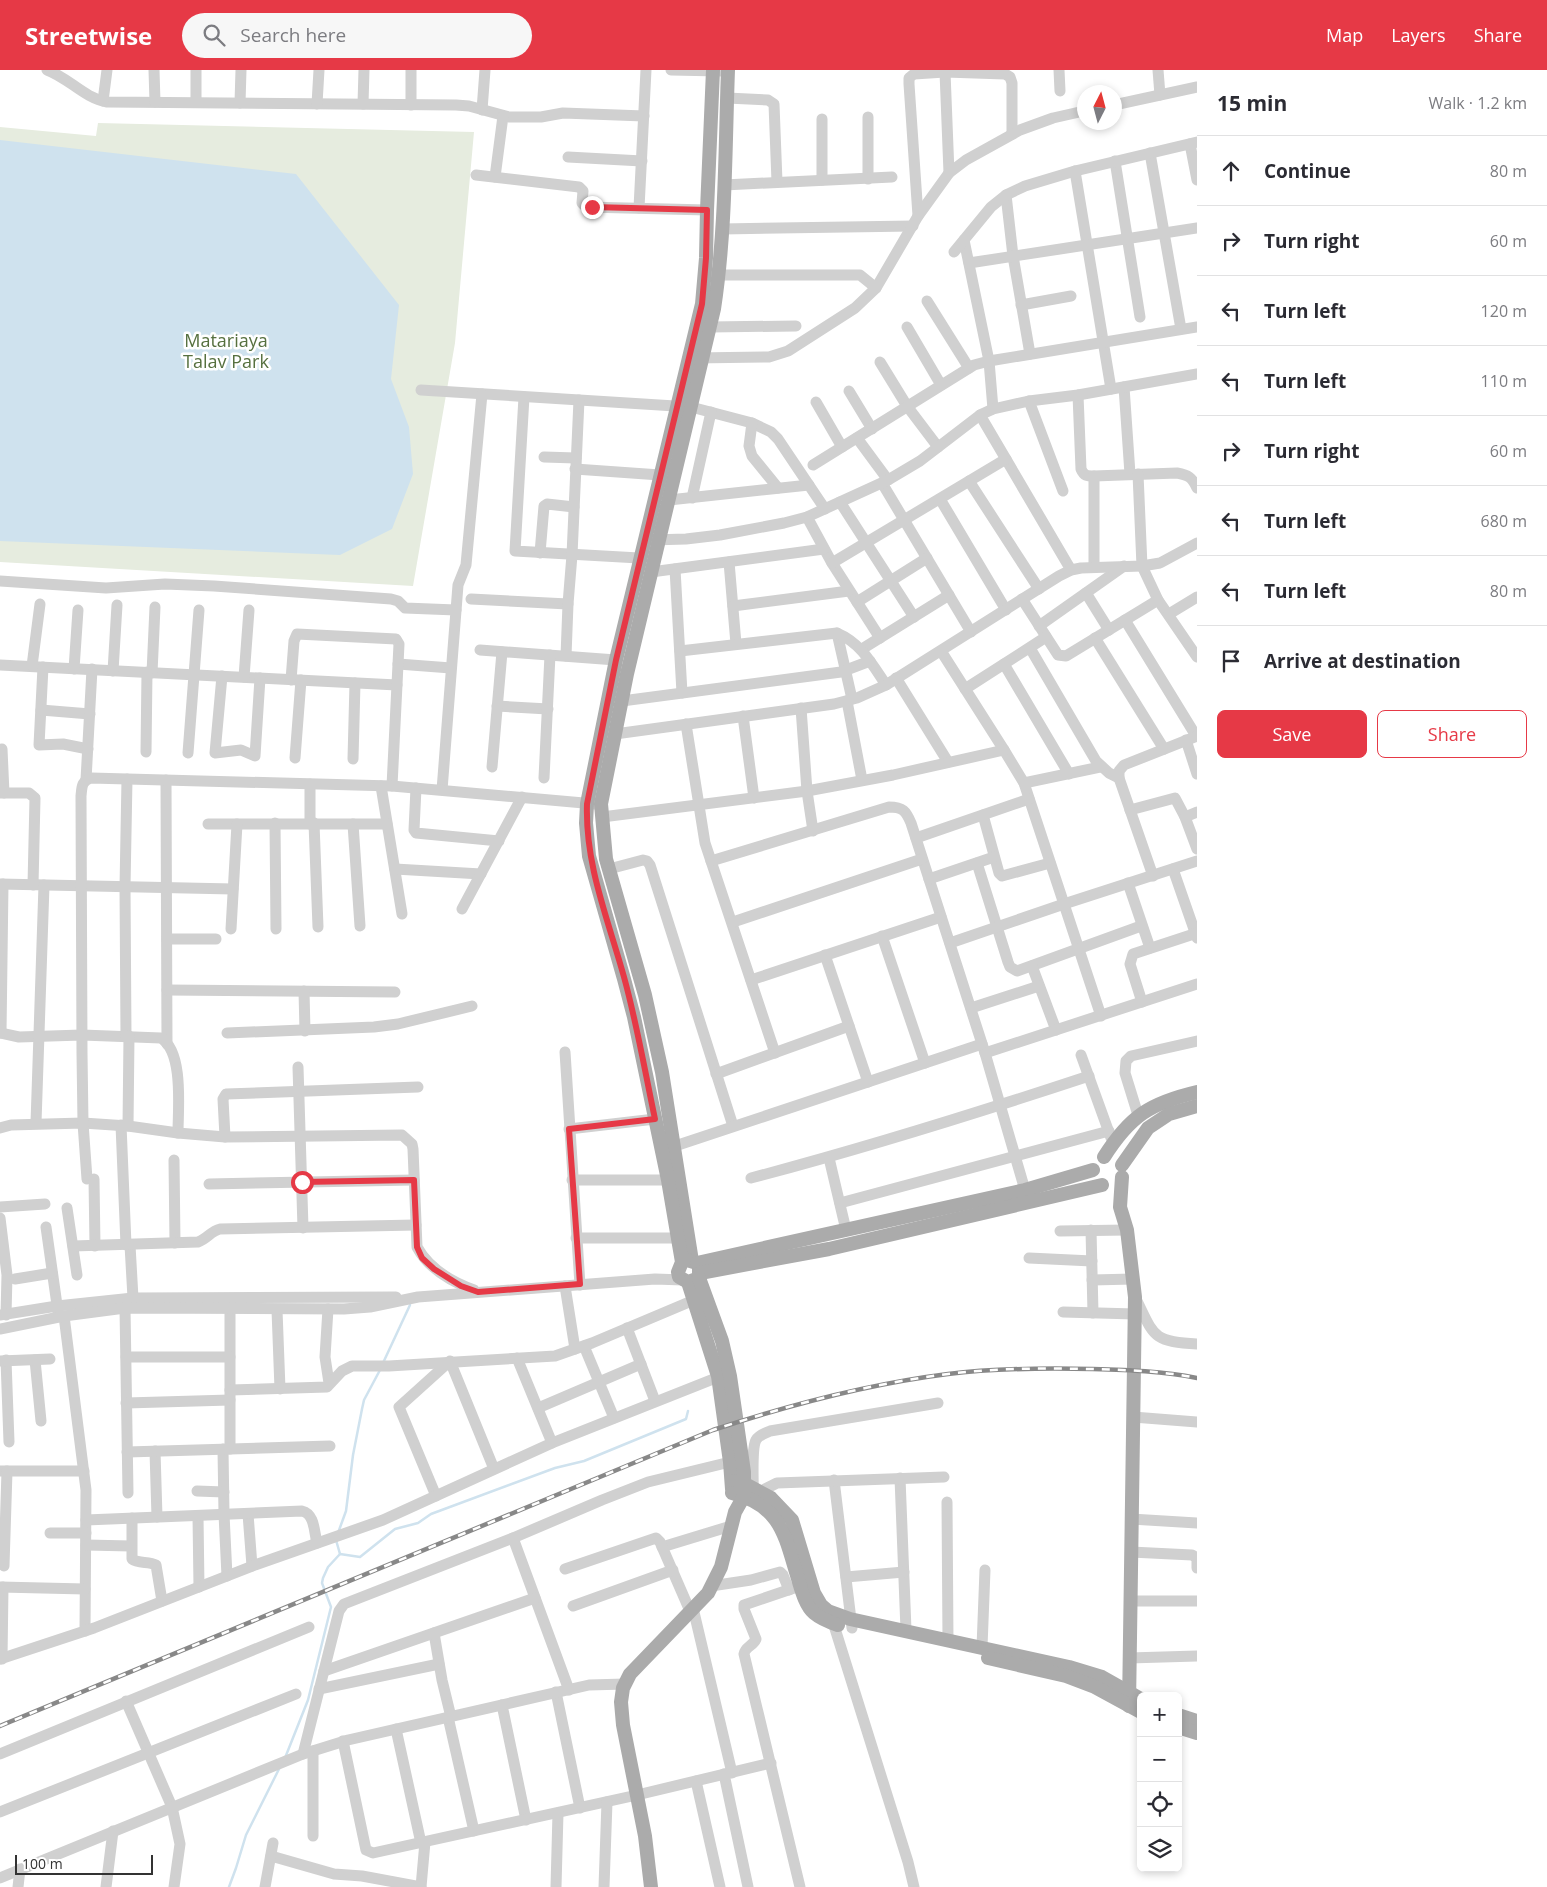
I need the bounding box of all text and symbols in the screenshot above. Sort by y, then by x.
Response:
search box [182,13,532,58]
text: Streetwise [25,19,152,52]
icon: search [200,21,228,49]
text: Search here [240,22,346,48]
text: Map [1326,23,1363,47]
text: Layers [1391,23,1446,47]
text: Share [1474,23,1522,47]
north arrow [1077,85,1122,130]
text: 15 min [1217,89,1287,117]
text: Walk · 1.2 km [1429,92,1527,114]
icon: ahead [1217,157,1245,185]
text: Continue [1264,158,1351,184]
text: 80 m [1490,160,1527,182]
route end [581,196,604,219]
icon: right [1217,227,1245,255]
text: Turn right [1264,228,1359,254]
text: 60 m [1490,230,1527,252]
icon: left [1217,297,1245,325]
text: Turn left [1264,298,1346,324]
text: 120 m [1481,300,1527,322]
park label: Matariaya Talav Park [183,328,269,373]
icon: left [1217,367,1245,395]
text: Turn left [1264,368,1346,394]
text: 110 m [1481,370,1527,392]
icon: right [1217,437,1245,465]
text: Turn right [1264,438,1359,464]
text: 60 m [1490,440,1527,462]
icon: left [1217,507,1245,535]
text: Turn left [1264,508,1346,534]
text: 680 m [1481,510,1527,532]
icon: left [1217,577,1245,605]
text: Turn left [1264,578,1346,604]
text: 80 m [1490,580,1527,602]
icon: arrive [1217,647,1245,675]
text: Arrive at destination [1264,648,1461,674]
button: Save [1217,710,1367,758]
button: Share [1377,710,1527,758]
route start [291,1171,314,1194]
map controls [1137,1692,1182,1872]
button: + [1137,1692,1182,1737]
button: − [1137,1737,1182,1782]
button: locate [1137,1782,1182,1827]
button: layers [1137,1827,1182,1872]
scale bar [15,1852,152,1875]
text: 100 m [22,1854,63,1873]

